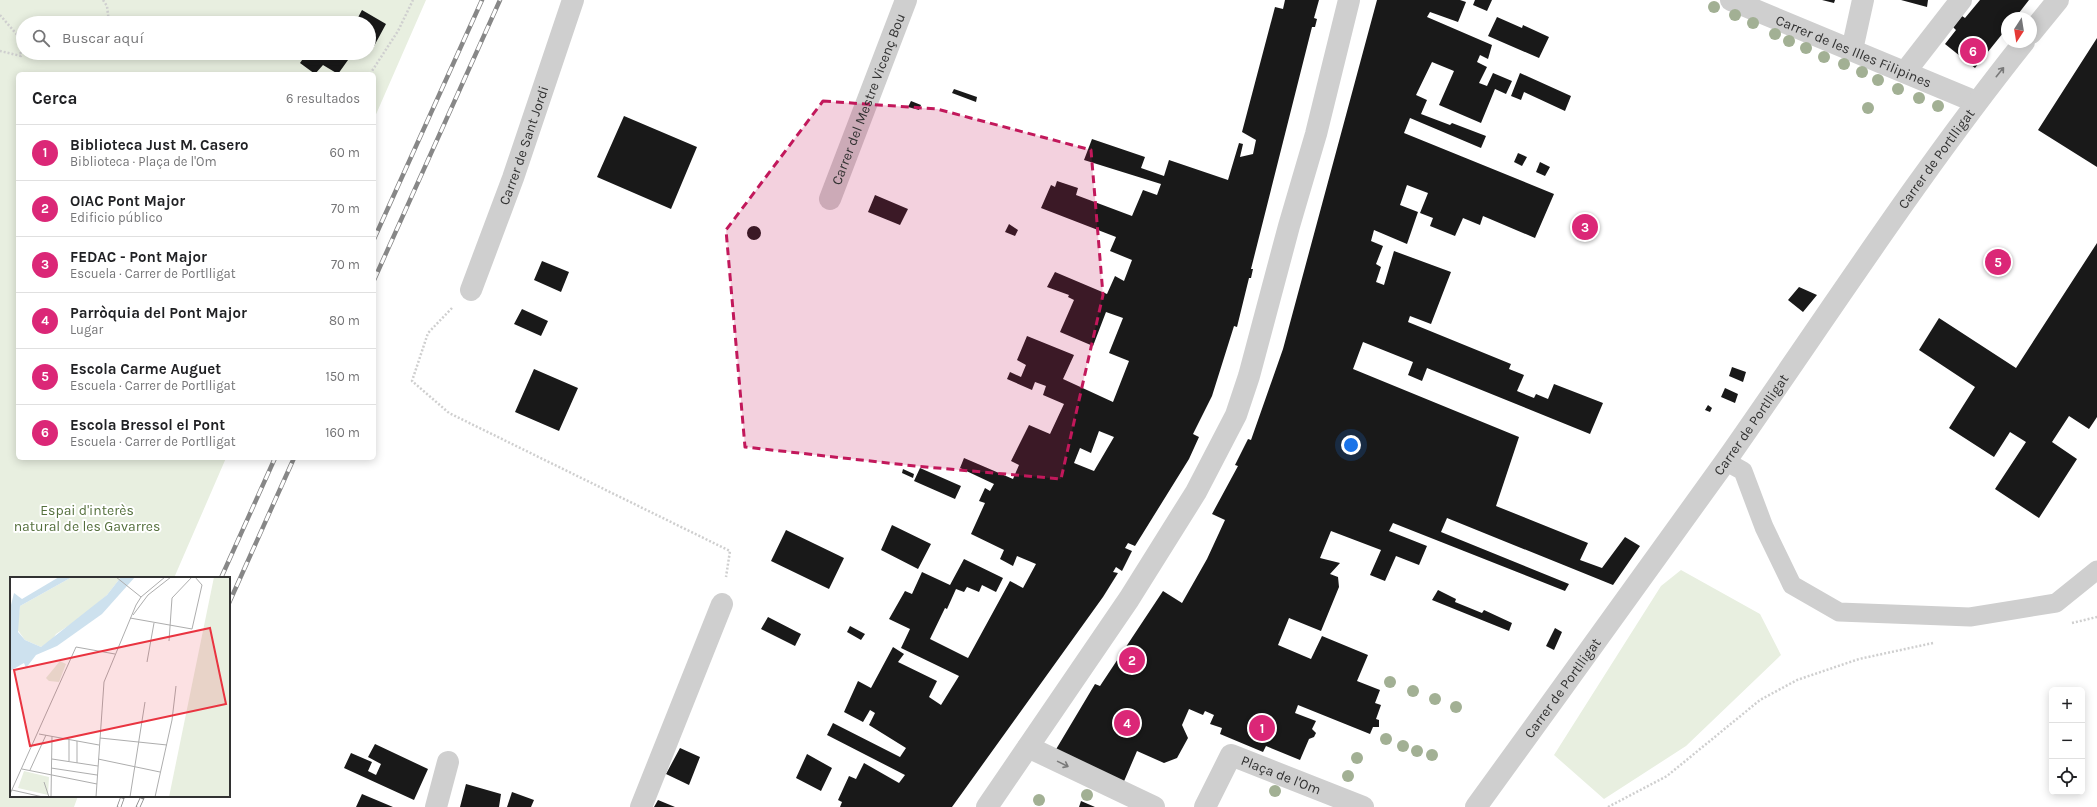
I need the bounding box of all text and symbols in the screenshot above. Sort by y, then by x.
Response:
street label: Carrer del Mestre Vicenç Bou [828,11,909,187]
street label: Carrer de les Illes Filipines [1773,12,1934,92]
north arrow [2001,12,2037,48]
search box [16,16,376,60]
icon: search [30,27,52,49]
text: Buscar aquí [62,29,144,47]
pin: 6 [1960,36,1986,66]
one-way arrow [1996,66,2005,77]
street label: Carrer de Sant Jordi [496,84,552,207]
text: Cerca [32,88,77,108]
text: 6 resultados [286,91,360,106]
street label: Carrer de Portlligat [1895,106,1978,212]
text: Biblioteca Just M. Casero [70,136,249,154]
text: 1 [43,145,47,160]
text: 60 m [330,145,360,160]
text: Biblioteca · Plaça de l'Om [70,154,217,169]
text: OIAC Pont Major [70,192,185,210]
text: 2 [41,201,49,216]
text: 70 m [331,201,360,216]
text: Edificio público [70,210,163,225]
pin: 3 [1572,212,1598,242]
pin: 5 [1985,247,2011,277]
text: FEDAC - Pont Major [70,248,207,266]
text: 3 [41,257,49,272]
text: 70 m [331,257,360,272]
text: Escuela · Carrer de Portlligat [70,266,236,281]
text: Parròquia del Pont Major [70,304,247,322]
text: 4 [41,313,49,328]
text: 80 m [329,313,360,328]
text: Lugar [70,322,103,337]
text: Escola Carme Auguet [70,360,221,378]
text: 5 [41,369,49,384]
text: 150 m [325,369,360,384]
street label: Carrer de Portlligat [1710,371,1792,479]
text: Escuela · Carrer de Portlligat [70,378,236,393]
text: Escola Bressol el Pont [70,416,225,434]
text: 6 [41,425,49,440]
text: 160 m [325,425,360,440]
text: Escuela · Carrer de Portlligat [70,434,236,449]
your location [1341,435,1361,455]
park label: Espai d'interès natural de les Gavarres [14,502,160,535]
inset map [10,577,230,797]
street label: Carrer de Portlligat [1521,635,1605,742]
pin: 2 [1119,645,1145,675]
map controls [2049,687,2085,795]
button: + [2049,687,2085,723]
pin: 4 [1114,708,1140,738]
pin: 1 [1249,713,1275,743]
button: − [2049,723,2085,759]
street label: Plaça de l'Om [1239,752,1323,799]
button: locate [2049,759,2085,795]
one-way arrow [1056,761,1068,769]

